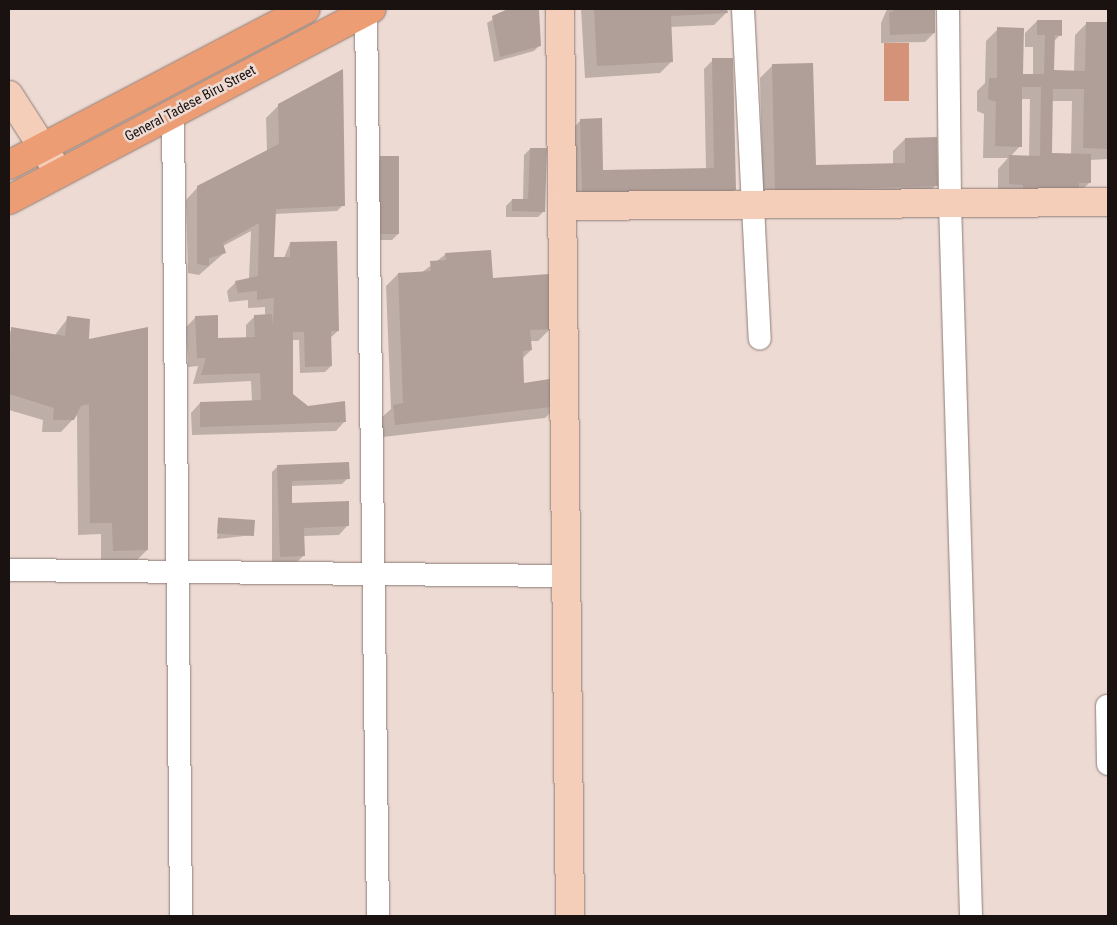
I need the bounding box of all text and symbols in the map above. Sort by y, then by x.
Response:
street label: General Tadese Biru Street [122,61,258,145]

